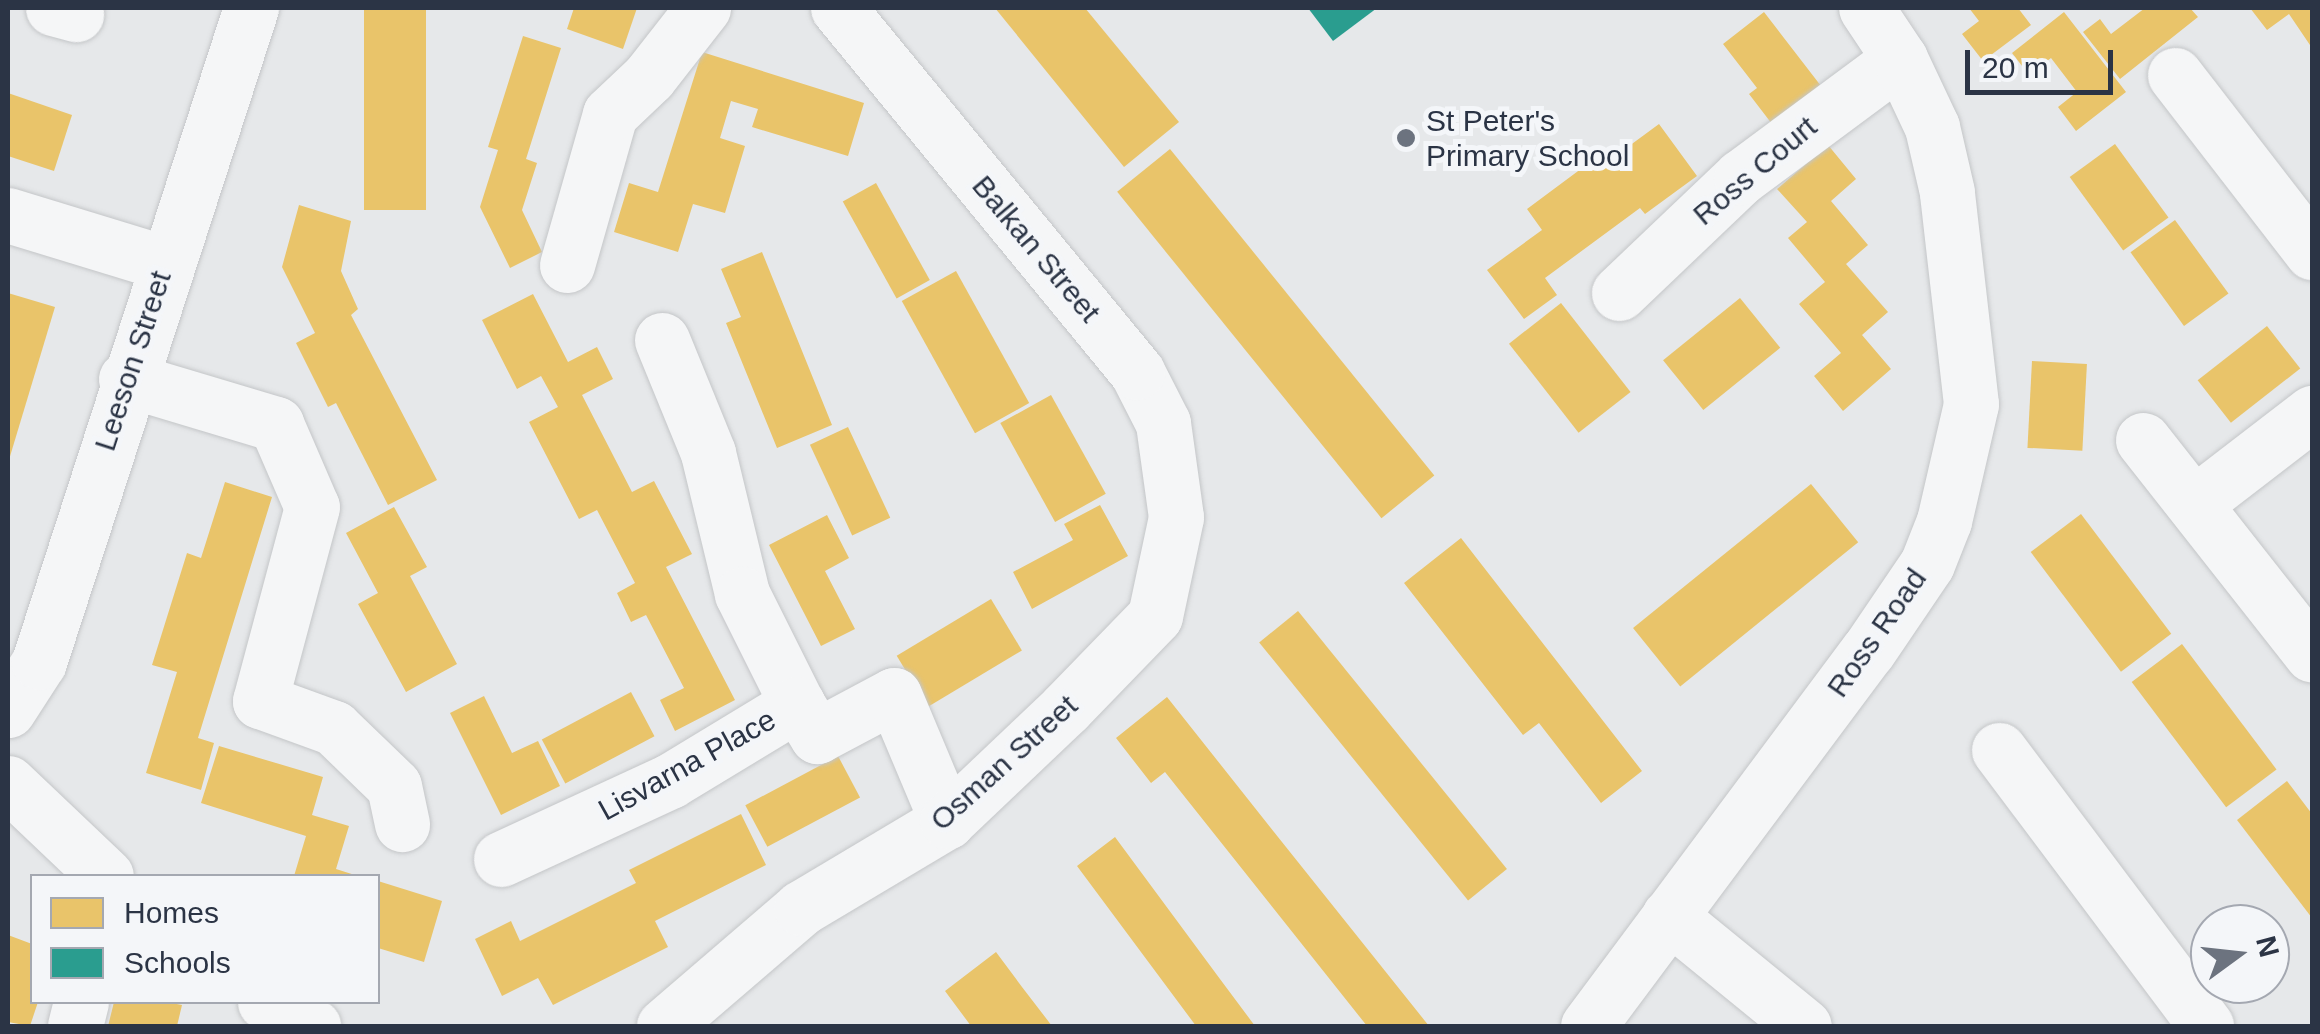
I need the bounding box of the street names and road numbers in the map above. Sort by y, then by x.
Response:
street label: Ross Court [1686,109,1824,233]
street label: Balkan Street [964,168,1108,330]
street label: Leeson Street [87,267,179,455]
street label: Ross Road [1820,562,1934,704]
street label: Osman Street [923,688,1085,838]
street label: Lisvarna Place [592,702,782,828]

